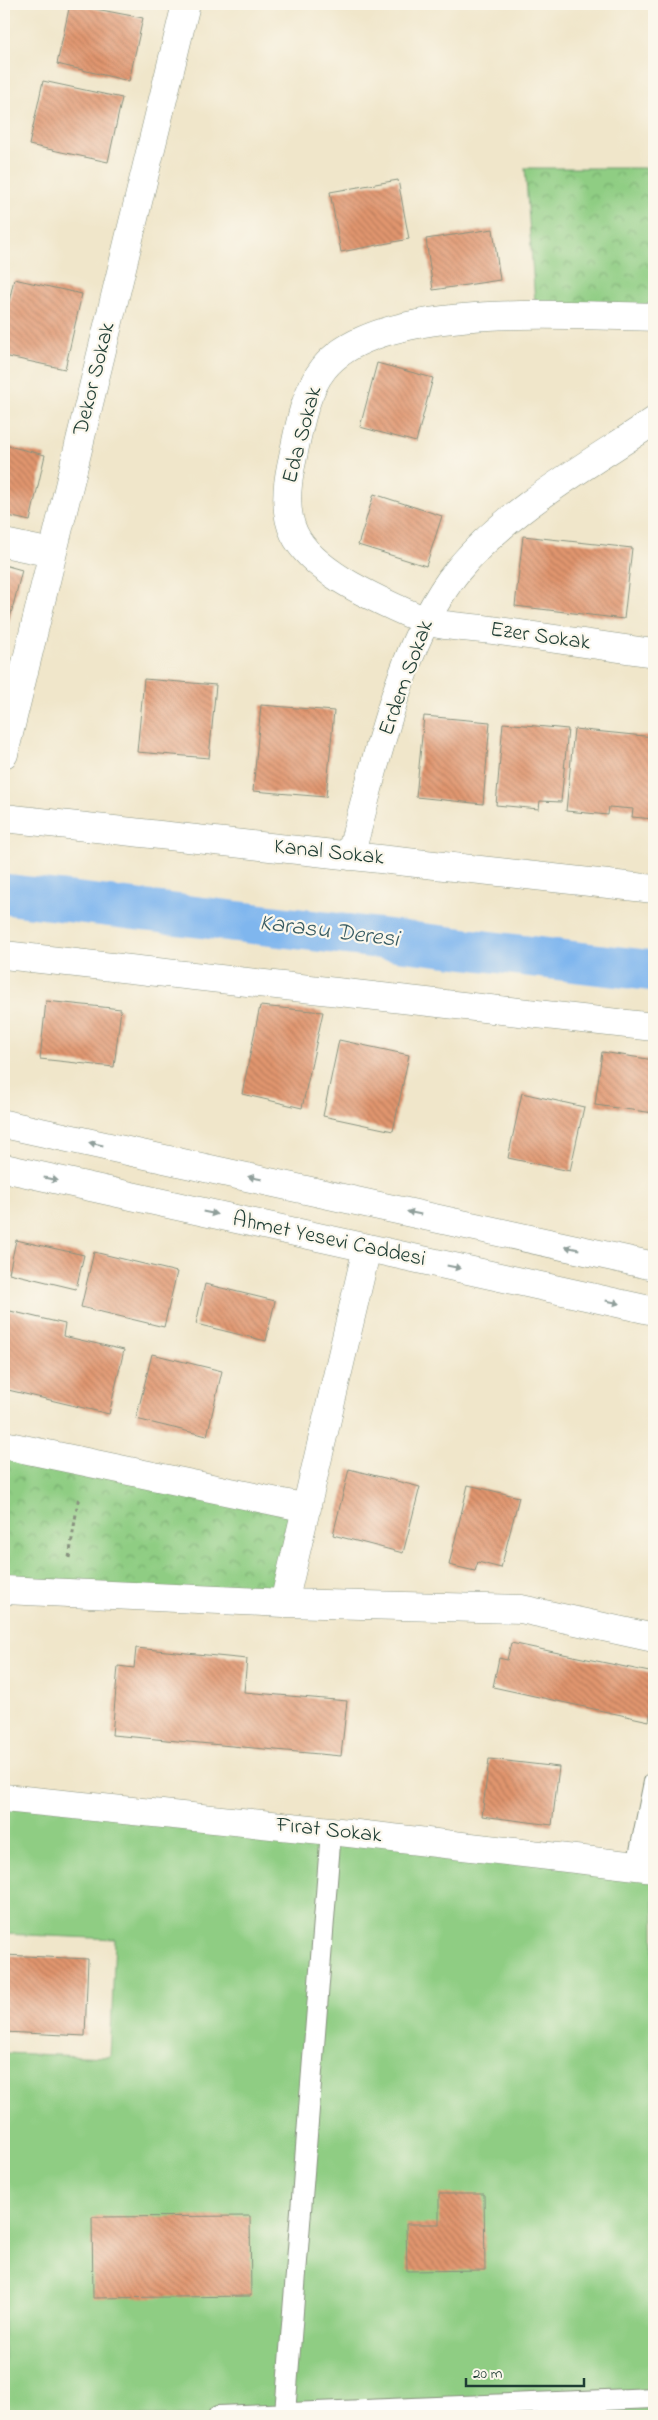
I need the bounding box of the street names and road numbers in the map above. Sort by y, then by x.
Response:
street label: Dekor Sokak [65,319,125,440]
street label: Eda Sokak [275,383,331,487]
street label: Ezer Sokak [488,614,592,660]
street label: Erdem Sokak [371,615,443,740]
street label: Kanal Sokak [272,831,386,875]
street label: Ahmet Yesevi Caddesi [230,1204,428,1276]
street label: Fırat Sokak [274,1809,384,1852]

